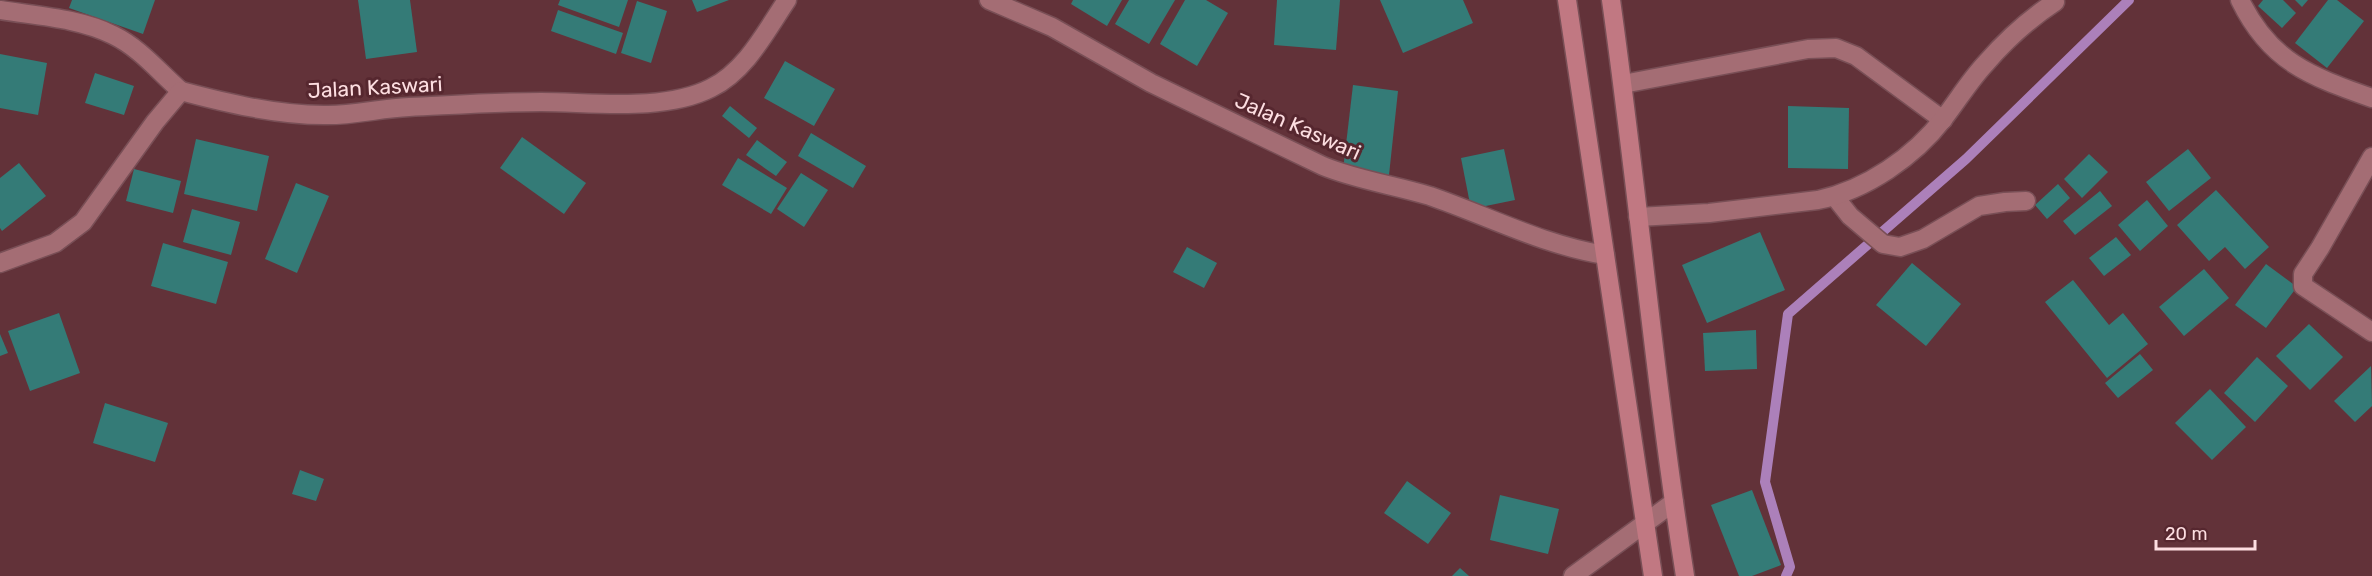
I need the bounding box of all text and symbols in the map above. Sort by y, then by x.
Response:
street label: Jalan Kaswari [307,71,443,103]
street label: Jalan Kaswari [1231,87,1365,165]
scale bar [2156,513,2255,551]
text: 20 m [2165,523,2207,545]

